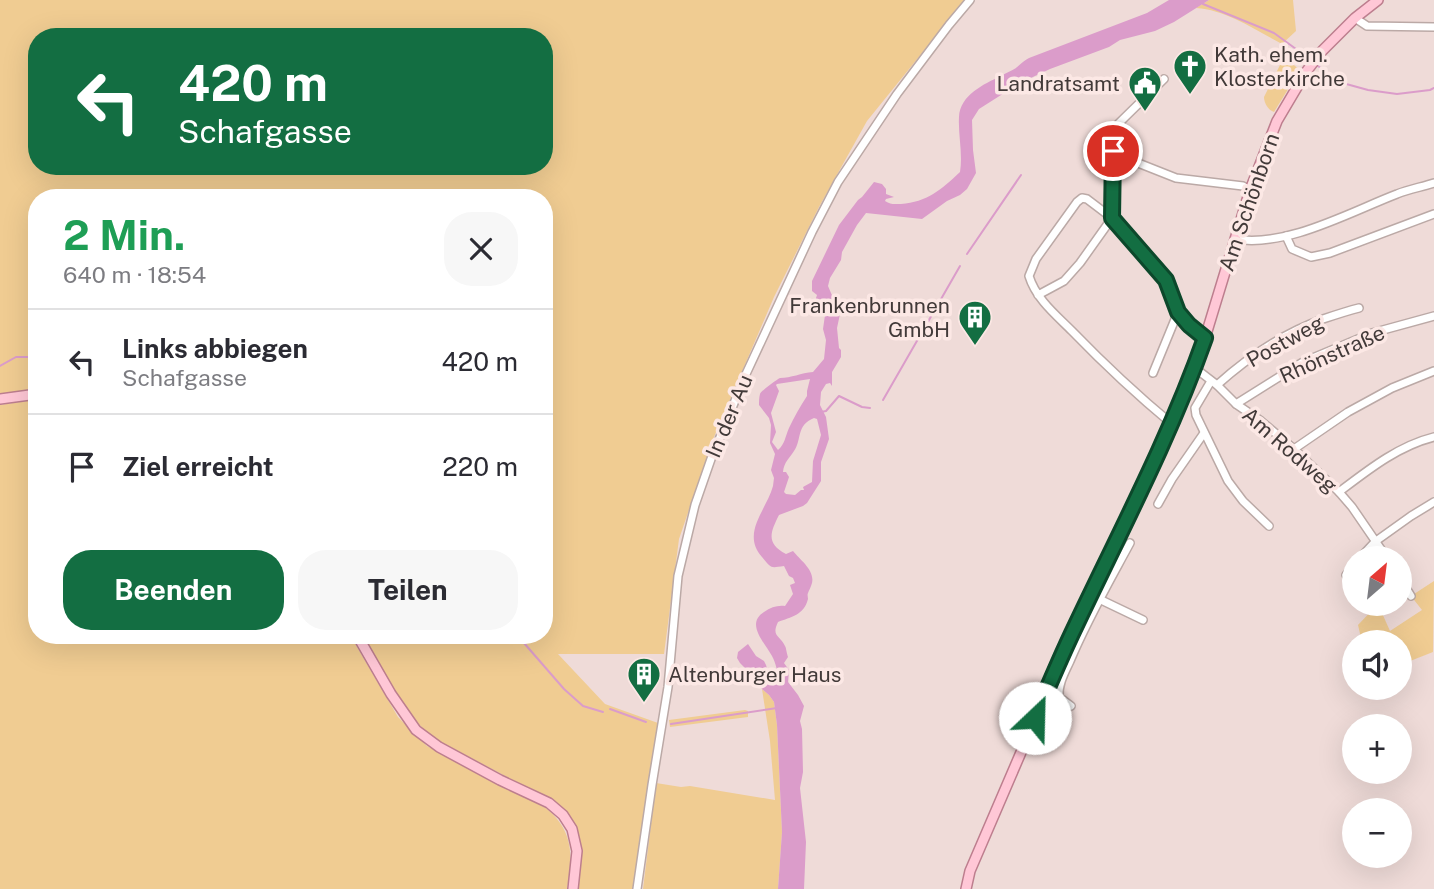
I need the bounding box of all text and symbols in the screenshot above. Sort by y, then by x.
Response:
place label: Kath. ehem. Klosterkirche [1214,42,1345,91]
church icon: Kath. ehem. Klosterkirche [1171,47,1209,96]
text: 420 m [178,54,328,112]
icon: left [63,56,154,147]
public building icon: Landratsamt [1126,64,1164,113]
place label: Landratsamt [997,71,1120,96]
text: Schafgasse [178,113,352,150]
pin [1083,121,1143,181]
street label: Am Schönborn [1214,130,1284,274]
icon: arrive [1094,132,1132,170]
text: 2 Min. [63,210,185,259]
button: close [444,212,518,286]
text: 640 m · 18:54 [63,261,206,288]
place label: Frankenbrunnen GmbH [789,293,950,342]
building icon: Frankenbrunnen GmbH [956,298,994,347]
street label: Postweg [1242,310,1328,372]
street label: Rhönstraße [1276,320,1388,388]
text: Links abbiegen [122,333,308,364]
icon: left [63,343,101,381]
text: 420 m [441,346,518,377]
text: Schafgasse [122,364,247,391]
street label: In der Au [700,371,758,461]
street label: Am Rodweg [1237,402,1343,498]
icon: arrive [63,448,101,486]
text: Ziel erreicht [122,451,274,482]
text: 220 m [442,451,518,482]
north arrow [1342,546,1412,616]
map controls [1342,546,1412,868]
button: Beenden [63,550,284,630]
button: Teilen [298,550,518,630]
button: sound [1342,630,1412,700]
building icon: Altenburger Haus [625,655,663,704]
place label: Altenburger Haus [668,662,841,687]
position arrow [998,681,1072,755]
button: + [1342,714,1412,784]
button: − [1342,798,1412,868]

